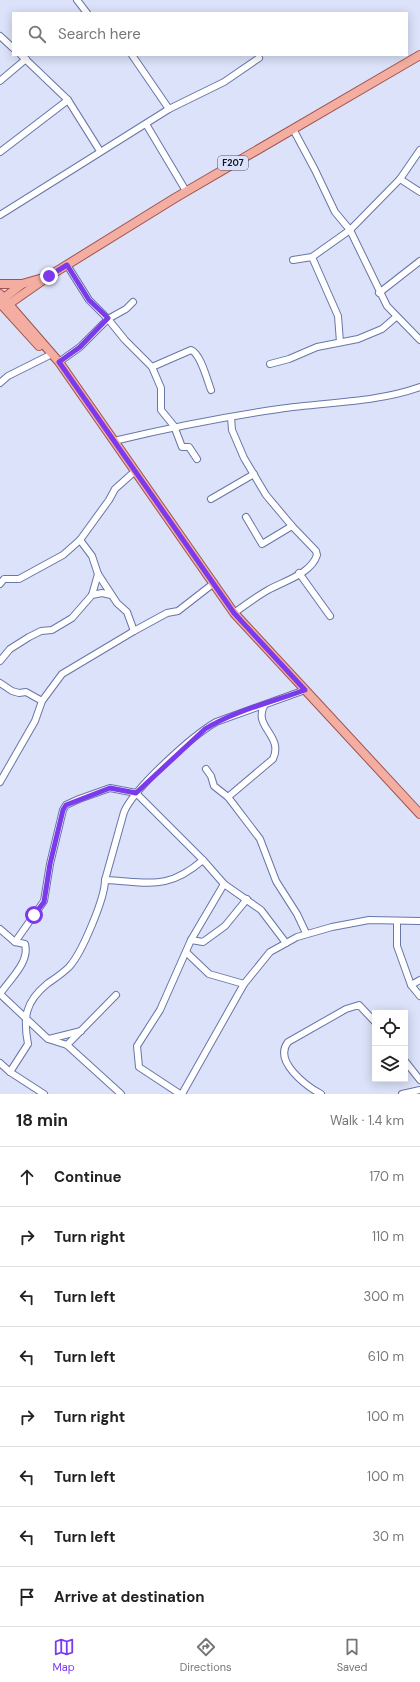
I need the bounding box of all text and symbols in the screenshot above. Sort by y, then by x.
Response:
search box [12,12,408,56]
icon: search [26,23,48,45]
text: Search here [58,24,141,44]
road number: F207 [218,156,248,170]
route end [40,267,58,285]
route start [25,906,43,924]
map controls [372,1010,408,1082]
button: locate [372,1010,408,1046]
button: layers [372,1046,408,1082]
text: 18 min [16,1109,68,1131]
text: Walk · 1.4 km [330,1112,404,1129]
icon: ahead [16,1166,38,1188]
text: Continue [54,1167,122,1187]
text: 170 m [369,1168,404,1185]
icon: right [16,1226,38,1248]
text: Turn right [54,1227,125,1247]
text: 110 m [372,1228,404,1245]
icon: left [16,1286,38,1308]
text: Turn left [54,1287,115,1307]
text: 300 m [363,1288,404,1305]
icon: left [16,1346,38,1368]
text: Turn left [54,1347,115,1367]
text: 610 m [368,1348,404,1365]
icon: right [16,1406,38,1428]
text: Turn right [54,1407,125,1427]
text: 100 m [367,1408,404,1425]
icon: left [16,1466,38,1488]
text: Turn left [54,1467,115,1487]
text: 100 m [367,1468,404,1485]
icon: left [16,1526,38,1548]
text: Turn left [54,1527,115,1547]
text: 30 m [372,1528,404,1545]
icon: arrive [16,1586,38,1608]
text: Arrive at destination [54,1587,205,1607]
tab: Map [53,1636,75,1674]
tab: Directions [180,1636,232,1674]
tab: Saved [337,1636,367,1674]

